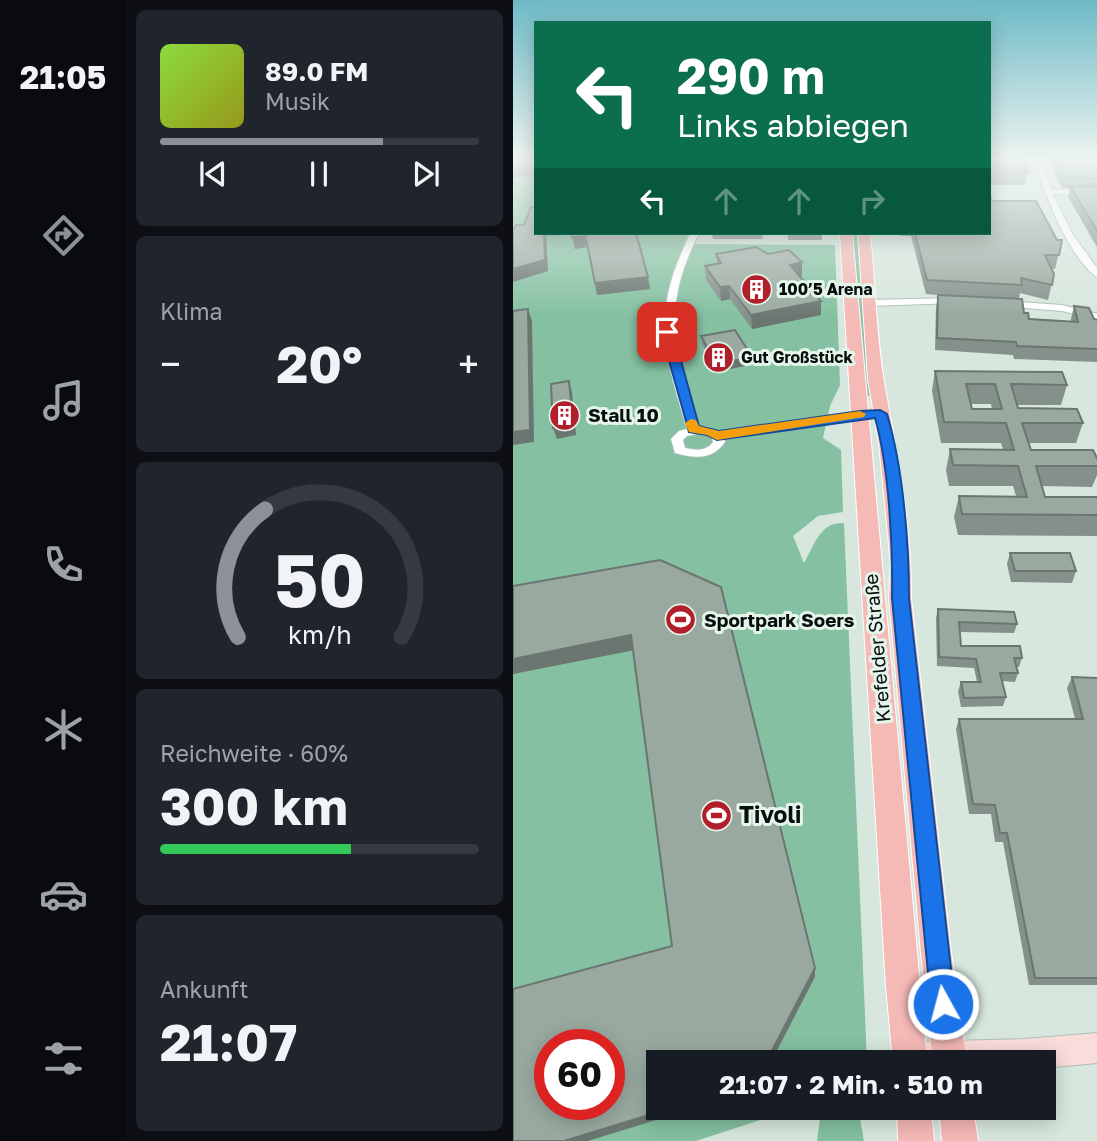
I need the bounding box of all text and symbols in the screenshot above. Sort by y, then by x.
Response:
text: 290 m [677,46,825,105]
icon: left [562,49,653,140]
text: 89.0 FM [265,56,368,87]
text: 21:05 [20,58,106,96]
text: Musik [265,87,330,115]
text: Links abbiegen [677,106,909,144]
icon: previous [194,155,232,193]
icon: pause [300,155,338,193]
icon: next [407,155,445,193]
icon: left [634,182,672,220]
icon: ahead [707,182,745,220]
icon: ahead [780,182,818,220]
icon: right [853,182,891,220]
icon: directions [39,211,88,260]
building icon: 100’5 Arena [739,272,773,306]
place label: 100’5 Arena [779,279,873,299]
text: Klima [160,297,223,325]
pin [637,302,697,362]
icon: arrive [648,313,686,351]
text: 20° [277,332,362,394]
building icon: Gut Großstück [701,340,735,374]
text: − [160,341,181,386]
text: + [458,341,479,386]
place label: Gut Großstück [741,347,854,367]
icon: music [39,376,88,425]
building icon: Stall 10 [548,398,582,432]
place label: Stall 10 [588,403,659,426]
text: 50 [274,536,365,623]
icon: phone [39,540,88,589]
street label: Krefelder Straße [859,573,894,723]
sports icon: Sportpark Soers [664,603,698,637]
place label: Sportpark Soers [704,608,855,631]
text: km/h [288,618,351,649]
icon: climate [39,705,88,754]
text: Reichweite · 60% [160,739,348,767]
text: 300 km [160,774,348,836]
sports icon: Tivoli [699,798,733,832]
place label: Tivoli [739,800,801,828]
icon: car [39,870,88,919]
position arrow [906,967,980,1041]
text: Ankunft [160,975,248,1003]
text: 21:07 [160,1010,297,1072]
speed limit sign: 60 [534,1029,625,1120]
icon: filters [39,1034,88,1083]
text: 21:07 · 2 Min. · 510 m [719,1069,983,1100]

